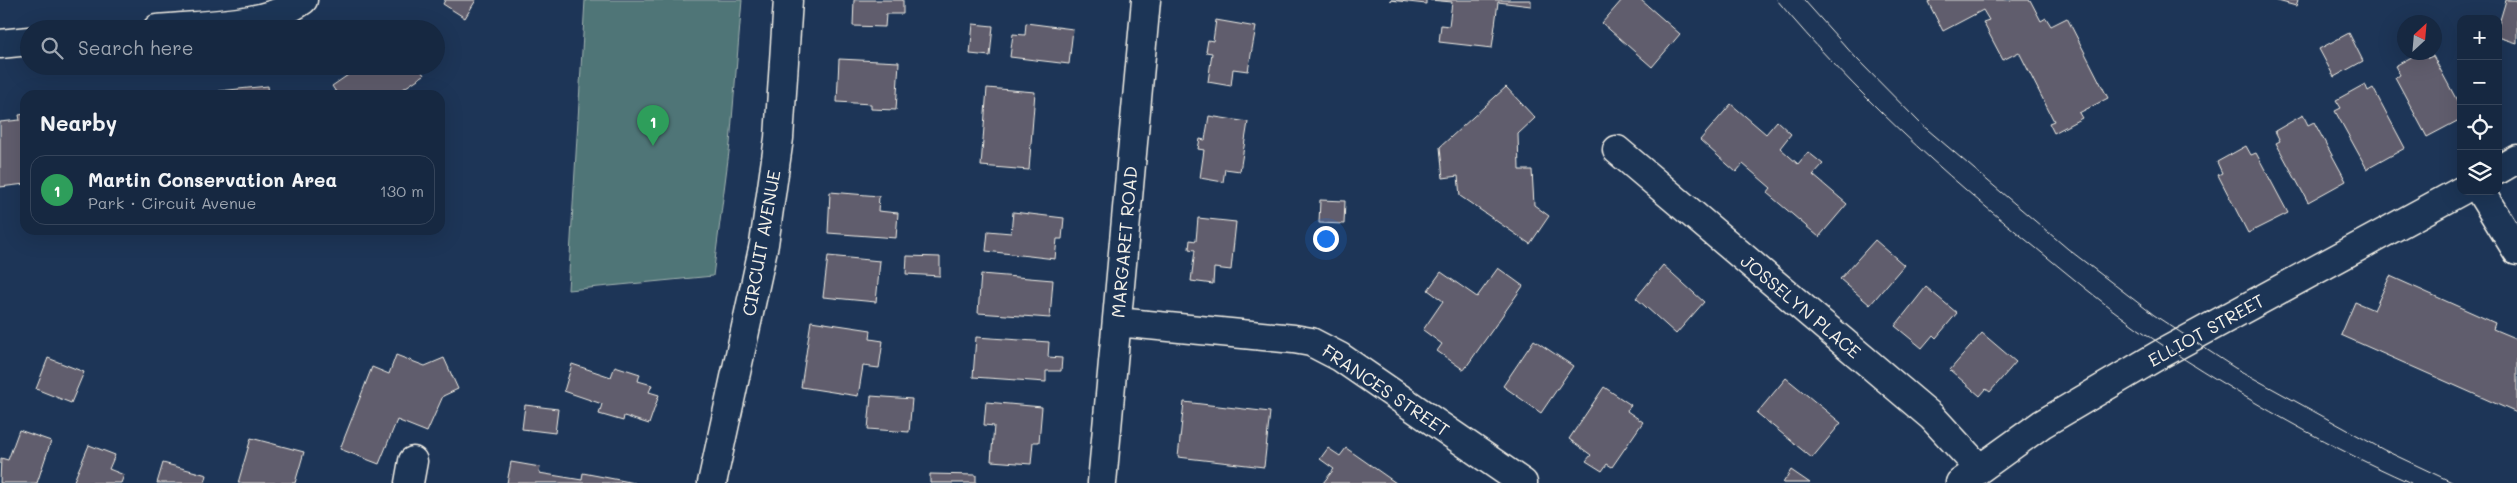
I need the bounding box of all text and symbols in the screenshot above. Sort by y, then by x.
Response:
north arrow [2397,15,2442,60]
map controls [2457,15,2502,195]
button: + [2457,15,2502,60]
search box [20,20,445,75]
icon: search [38,34,66,62]
text: Search here [78,35,194,60]
button: − [2457,60,2502,105]
pin: 1 [637,105,669,146]
button: locate [2457,105,2502,150]
text: Nearby [40,109,117,136]
button: layers [2457,150,2502,195]
street label: MARGARET ROAD [1105,165,1143,319]
text: Martin Conservation Area [88,167,337,192]
street label: CIRCUIT AVENUE [736,168,786,318]
text: 1 [53,180,61,201]
text: 130 m [380,180,424,201]
text: Park · Circuit Avenue [88,192,256,213]
your location [1313,226,1339,252]
street label: JOSSELYN PLACE [1736,249,1866,363]
street label: ELLIOT STREET [2144,288,2268,372]
street label: FRANCES STREET [1318,338,1454,442]

